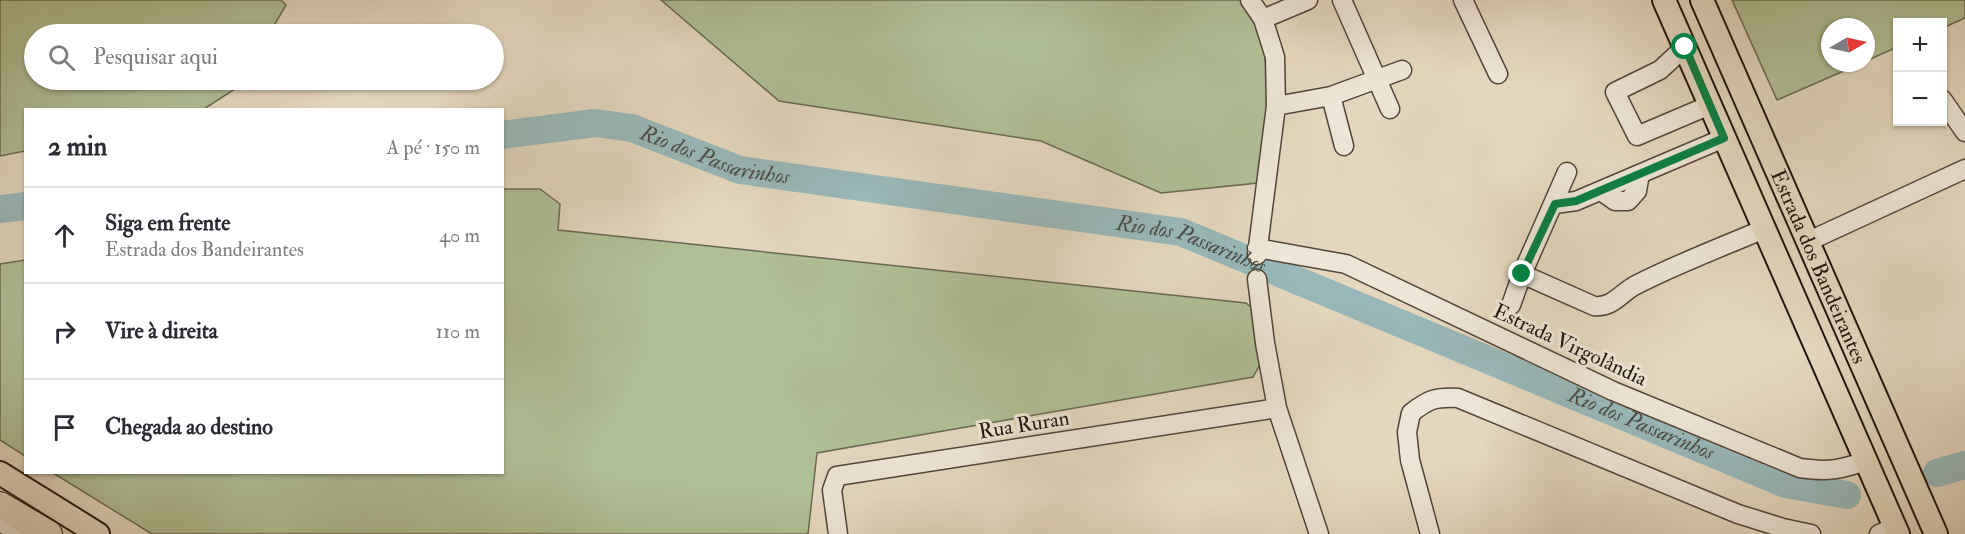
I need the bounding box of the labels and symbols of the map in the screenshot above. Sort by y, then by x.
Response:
north arrow [1821,18,1875,72]
route start [1671,33,1697,59]
water label: Rio dos Passarinhos [635,118,792,191]
street label: Estrada dos Bandeirantes [1764,165,1873,368]
water label: Rio dos Passarinhos [1114,209,1271,280]
route end [1508,260,1534,286]
street label: Estrada Virgolândia [1489,298,1652,393]
water label: Rio dos Passarinhos [1563,381,1719,467]
street label: Rua Ruran [977,404,1072,446]

